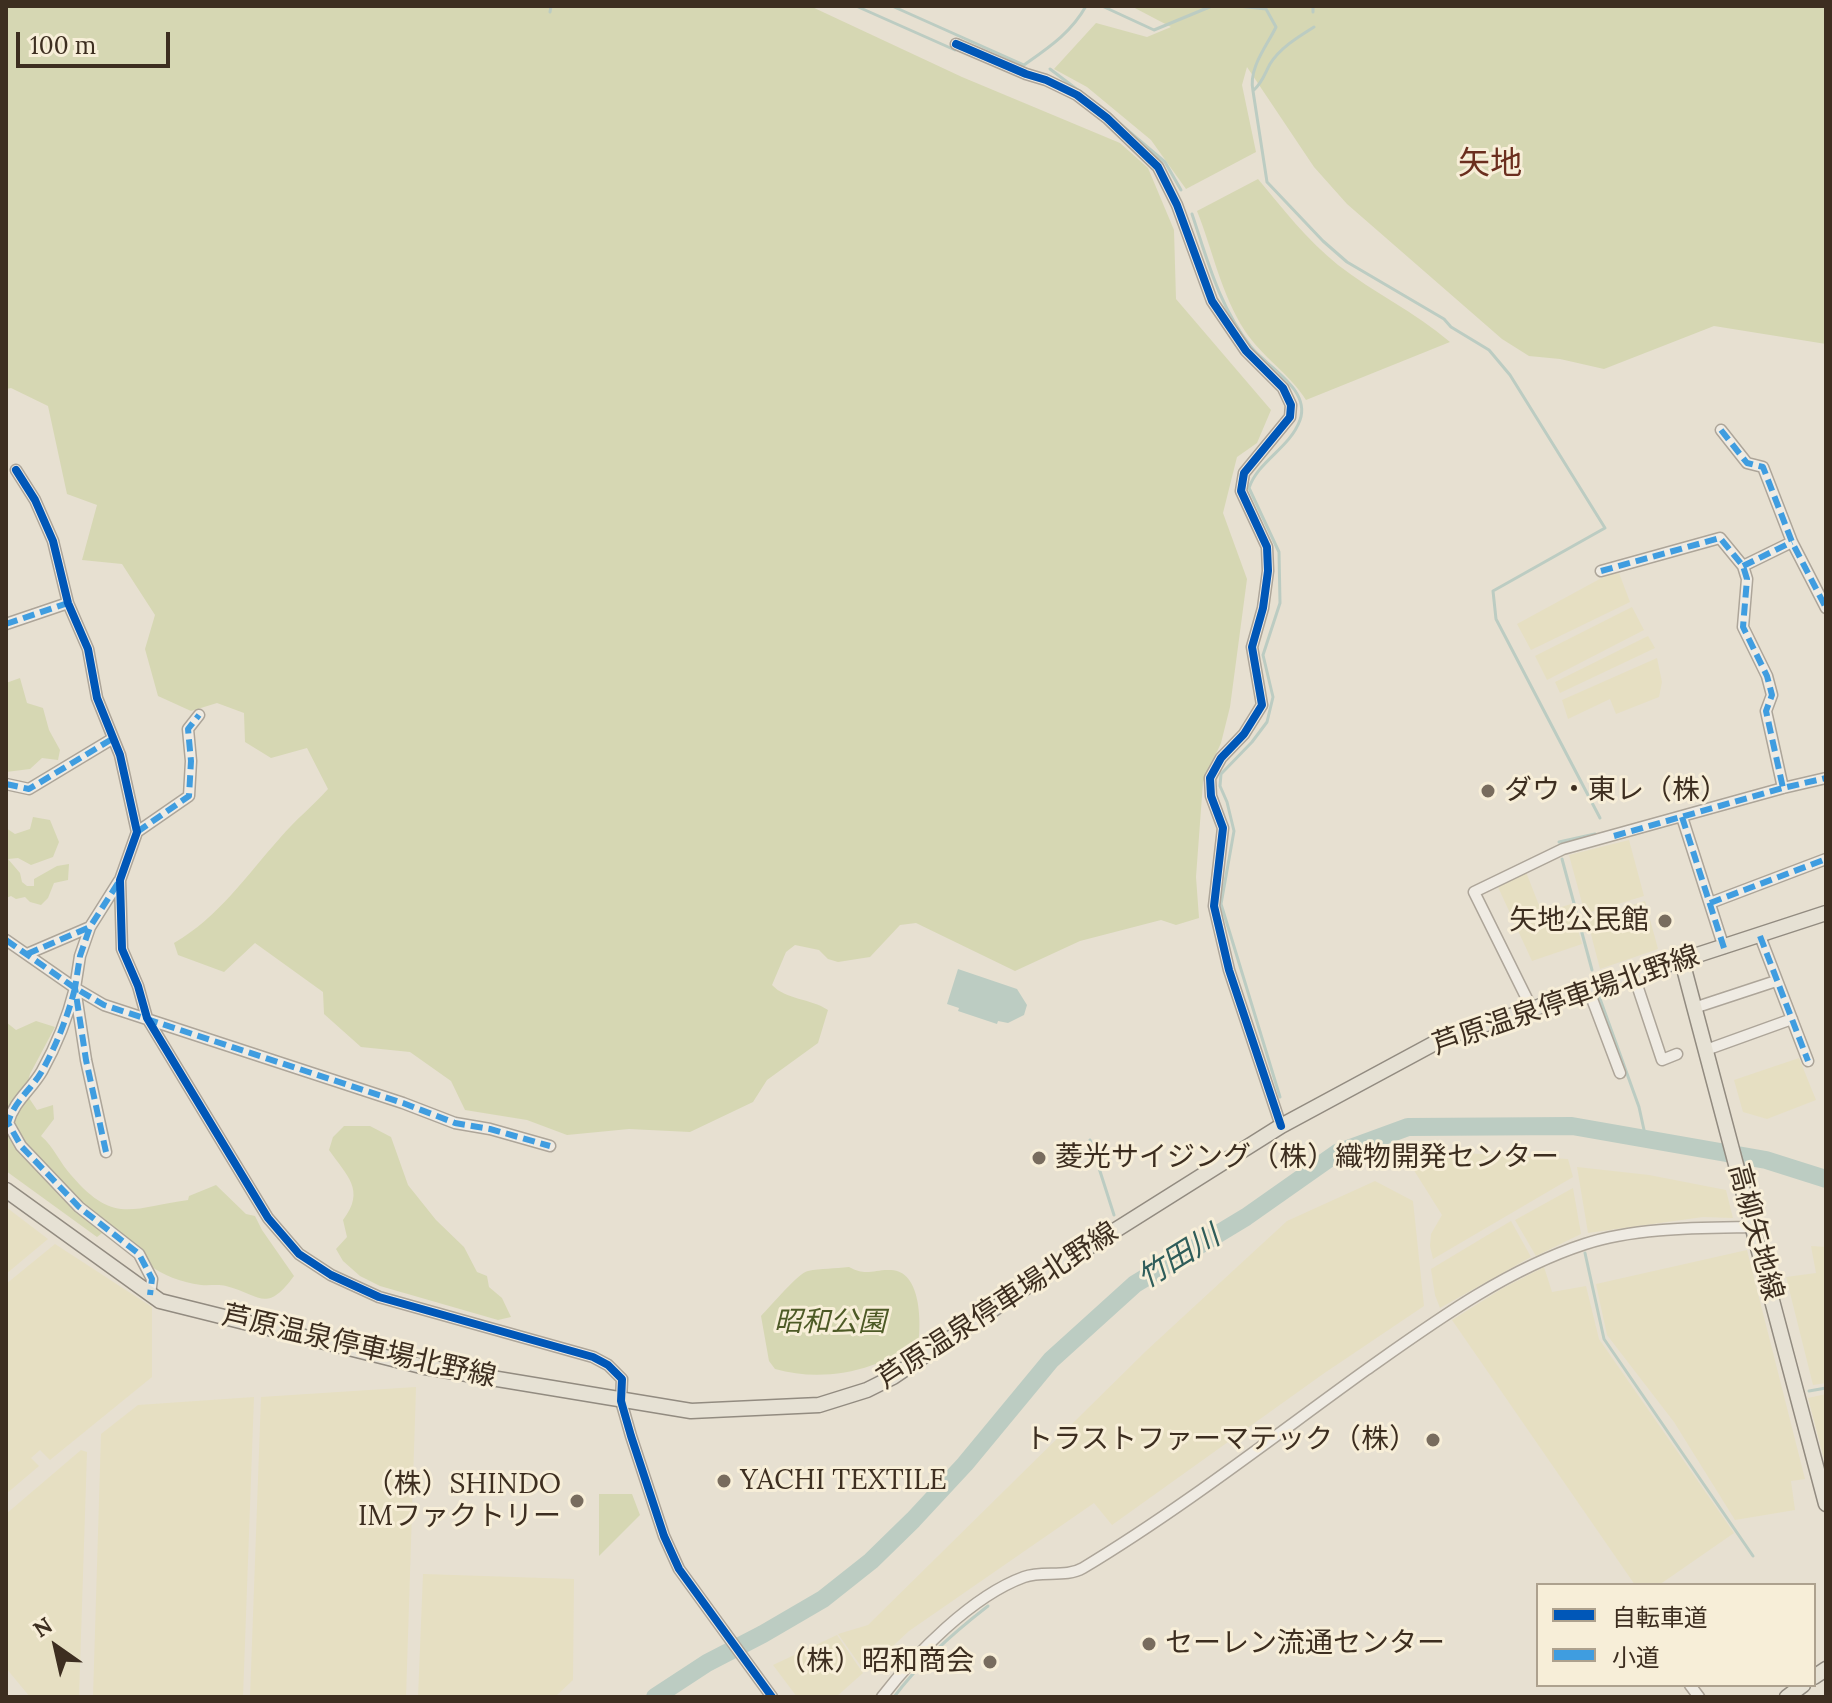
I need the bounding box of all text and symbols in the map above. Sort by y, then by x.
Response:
scale bar [20,16,174,66]
text: 100 m [30,30,96,61]
district label: 矢地 [1458,146,1522,184]
place label: ダウ・東レ（株） [1504,774,1728,808]
marker: ダウ・東レ（株） [1479,782,1497,800]
place label: 矢地公民館 [1509,904,1649,938]
marker: 矢地公民館 [1656,912,1674,930]
street label: 芦原温泉停車場北野線 [1428,940,1704,1062]
place label: 菱光サイジング（株）織物開発センター [1055,1141,1559,1175]
marker: 菱光サイジング（株）織物開発センター [1030,1149,1048,1167]
street label: 高柳矢地線 [1721,1160,1789,1304]
street label: 芦原温泉停車場北野線 [871,1216,1125,1396]
water label: 竹田川 [1131,1219,1227,1297]
street label: 芦原温泉停車場北野線 [219,1299,499,1395]
park label: 昭和公園 [774,1306,886,1340]
place label: トラストファーマテック（株） [1025,1423,1417,1457]
marker: トラストファーマテック（株） [1424,1431,1442,1449]
place label: YACHI TEXTILE [740,1464,947,1498]
place label: （株）SHINDO IMファクトリー [358,1468,561,1534]
marker: YACHI TEXTILE [715,1472,733,1490]
marker: （株）SHINDO IMファクトリー [568,1492,586,1510]
legend [1536,1583,1816,1687]
text: 自転車道 [1612,1602,1708,1633]
north arrow [16,1607,96,1687]
text: N [28,1611,57,1643]
place label: セーレン流通センター [1165,1627,1445,1661]
marker: セーレン流通センター [1140,1635,1158,1653]
text: 小道 [1612,1642,1660,1673]
place label: （株）昭和商会 [778,1645,974,1679]
marker: （株）昭和商会 [981,1653,999,1671]

